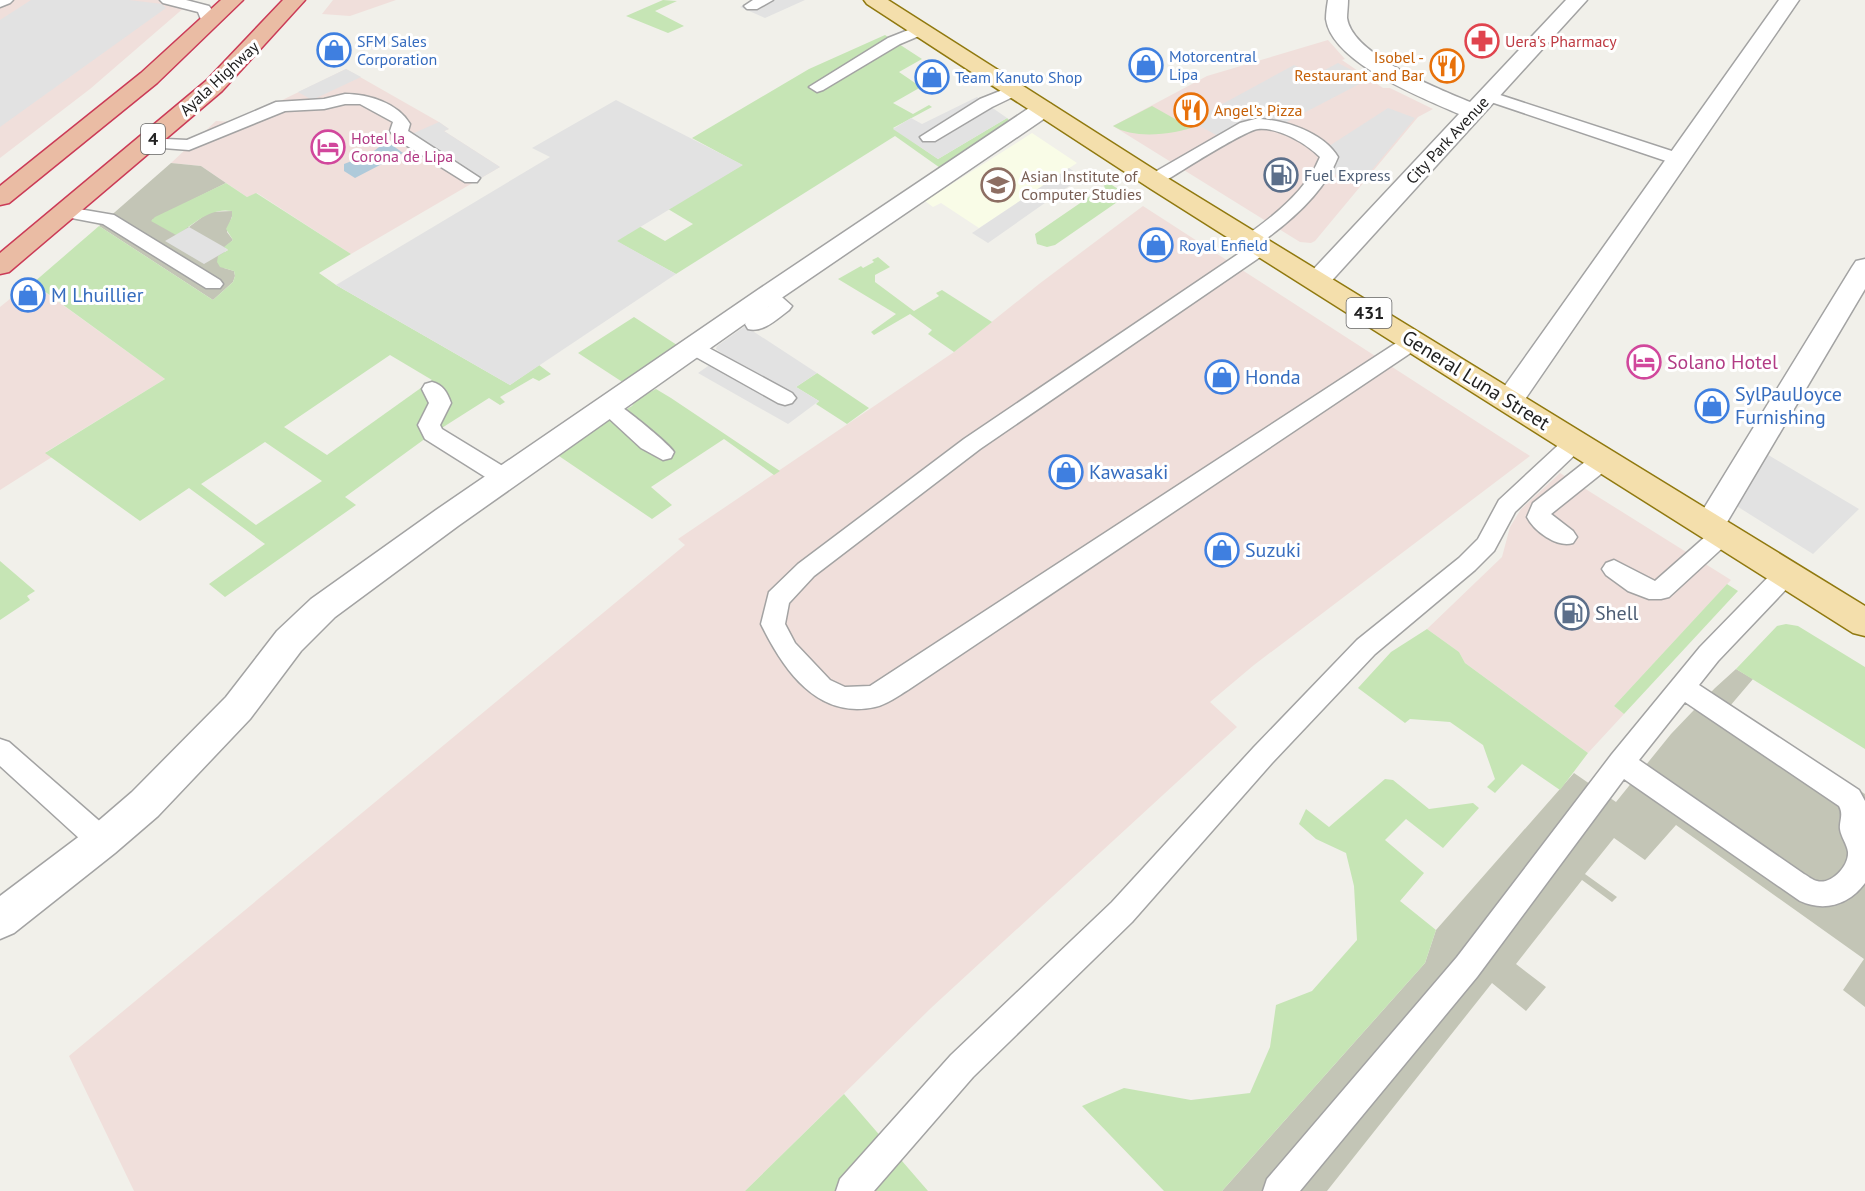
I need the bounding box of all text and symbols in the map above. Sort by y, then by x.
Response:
pharmacy icon: Uera's Pharmacy [1464,23,1500,59]
place label: SFM Sales Corporation [357,31,437,69]
place label: Uera's Pharmacy [1505,31,1617,51]
shop icon: SFM Sales Corporation [316,32,352,68]
street label: Ayala Highway [175,36,263,120]
place label: Motorcentral Lipa [1169,46,1257,84]
shop icon: Motorcentral Lipa [1128,47,1164,83]
place label: Isobel - Restaurant and Bar [1294,47,1425,85]
restaurant icon: Isobel - Restaurant and Bar [1429,48,1465,84]
shop icon: Team Kanuto Shop [914,59,950,95]
place label: Team Kanuto Shop [955,67,1082,87]
restaurant icon: Angel's Pizza [1173,92,1209,128]
street label: City Park Avenue [1401,92,1493,188]
place label: Angel's Pizza [1214,100,1302,120]
road number: 4 [141,124,165,154]
place label: Hotel la Corona de Lipa [351,128,453,166]
hotel icon: Hotel la Corona de Lipa [310,129,346,165]
fuel station icon: Fuel Express [1263,157,1299,193]
place label: Fuel Express [1304,165,1391,185]
place label: Asian Institute of Computer Studies [1021,166,1142,204]
school or university icon: Asian Institute of Computer Studies [980,167,1016,203]
shop icon: Royal Enfield [1138,227,1174,263]
place label: Royal Enfield [1179,235,1268,255]
shop icon: M Lhuillier [10,277,46,313]
place label: M Lhuillier [51,282,144,308]
road number: 431 [1346,298,1392,328]
street label: General Luna Street [1397,324,1555,436]
hotel icon: Solano Hotel [1626,344,1662,380]
place label: Solano Hotel [1667,349,1778,375]
shop icon: Honda [1204,359,1240,395]
place label: Honda [1245,364,1301,390]
place label: SylPaulJoyce Furnishing [1735,381,1842,430]
shop icon: SylPaulJoyce Furnishing [1694,388,1730,424]
shop icon: Kawasaki [1048,454,1084,490]
place label: Kawasaki [1089,459,1168,485]
shop icon: Suzuki [1204,532,1240,568]
place label: Suzuki [1245,537,1301,563]
fuel station icon: Shell [1554,595,1590,631]
place label: Shell [1595,600,1639,626]

